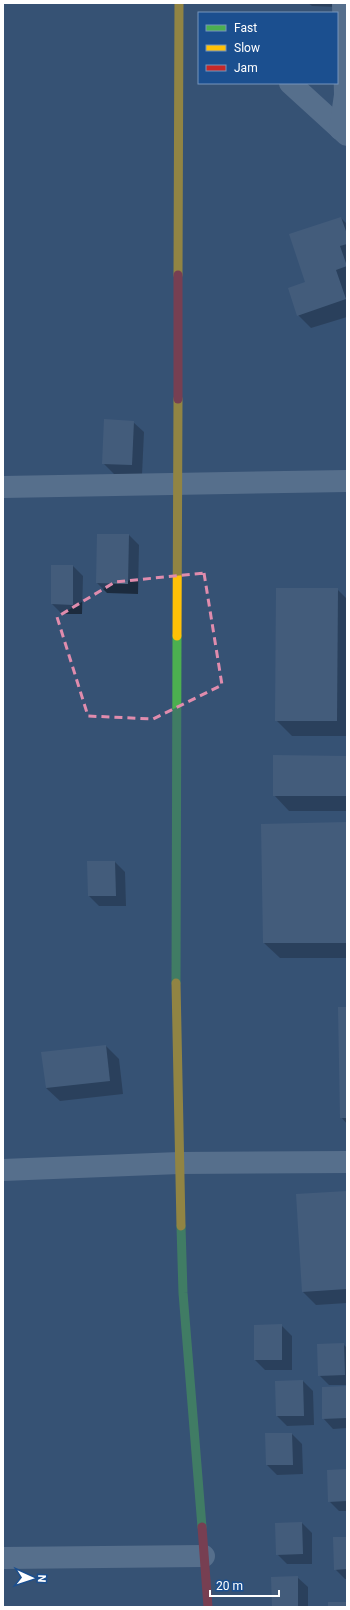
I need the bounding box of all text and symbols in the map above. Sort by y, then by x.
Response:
legend [198,12,338,84]
text: Fast [234,21,257,35]
text: Slow [234,41,260,55]
text: Jam [234,61,258,75]
north arrow [12,1558,52,1598]
scale bar [210,1572,279,1598]
text: N [35,1574,48,1583]
text: 20 m [216,1579,243,1593]

